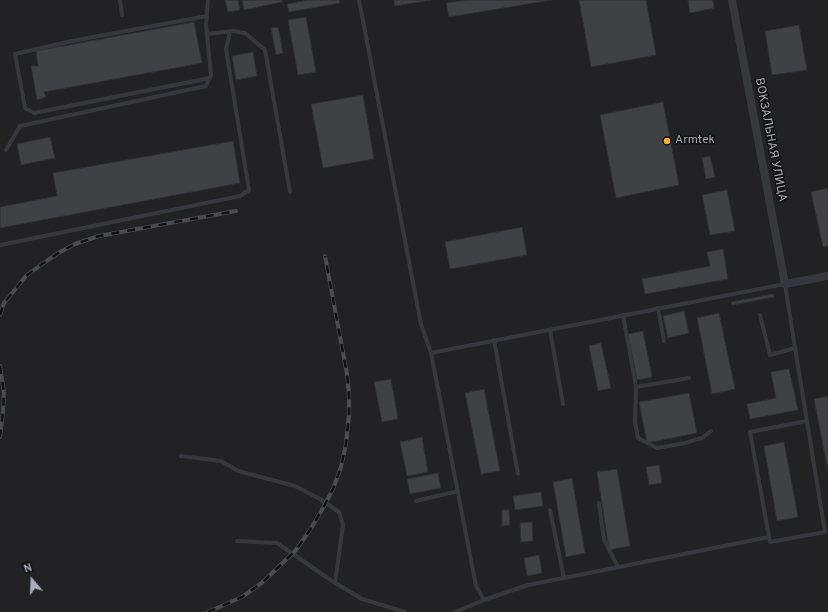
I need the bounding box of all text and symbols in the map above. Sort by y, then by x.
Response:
street label: ВОКЗАЛЬНАЯ УЛИЦА [751,77,789,203]
place label: Armtek [675,134,715,148]
marker: Armtek [662,136,672,146]
north arrow [12,560,52,600]
text: N [22,561,34,577]

